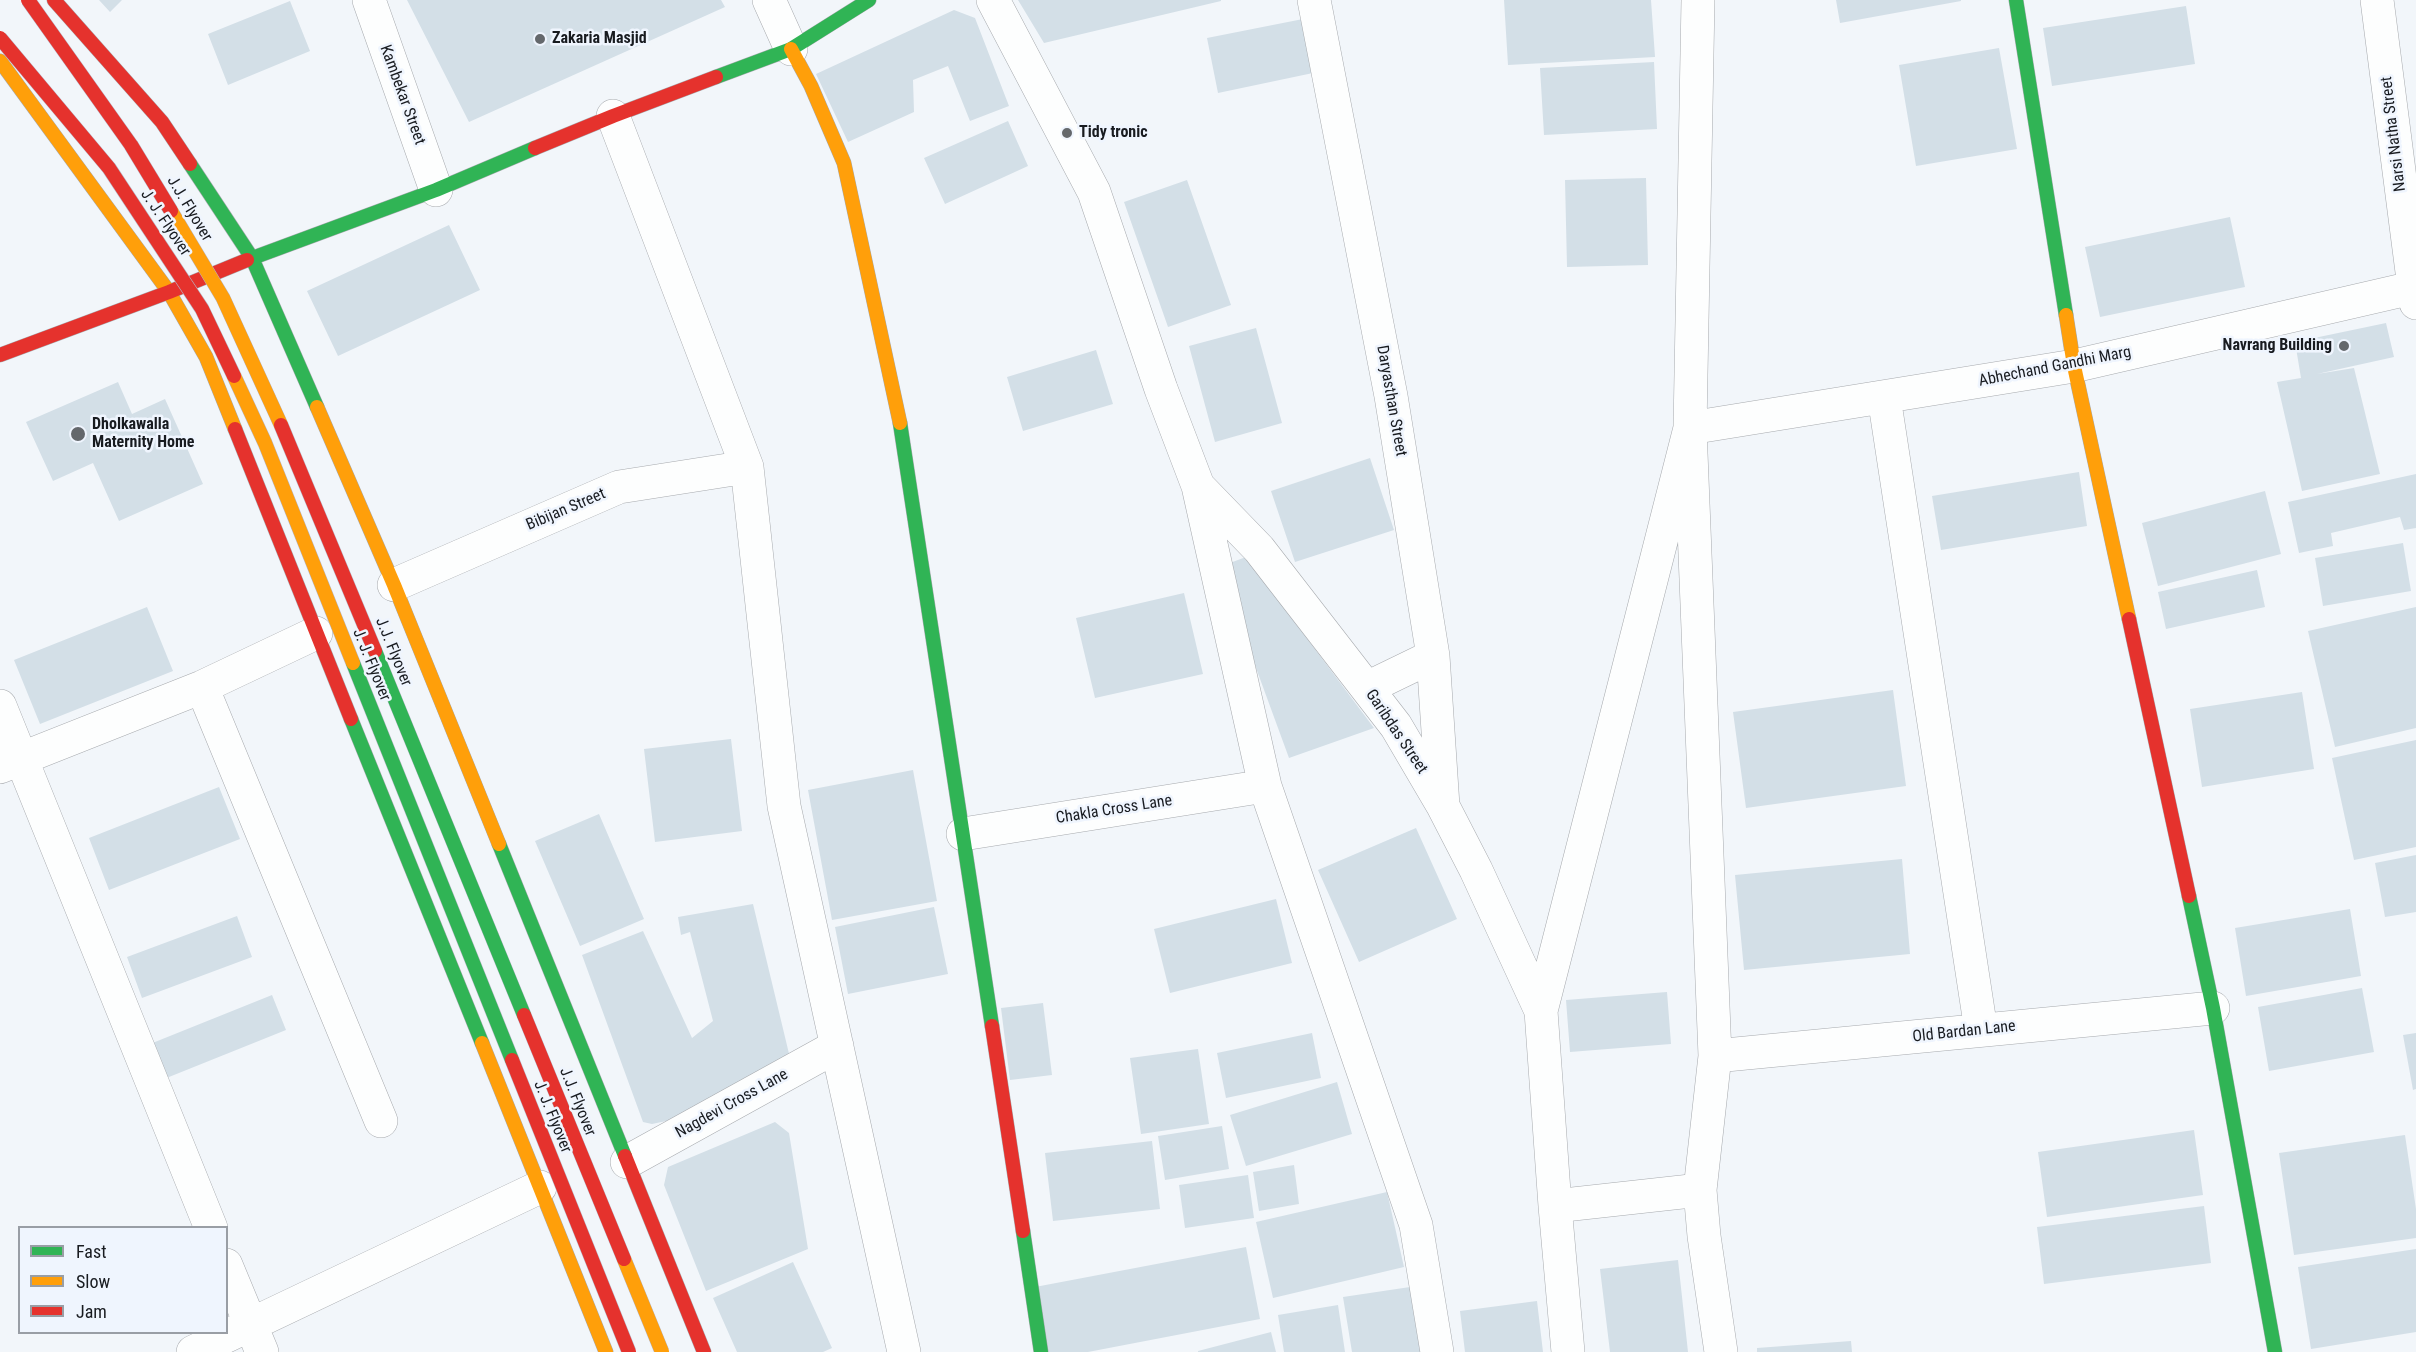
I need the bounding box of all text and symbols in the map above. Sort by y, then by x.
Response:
place label: Zakaria Masjid [552,29,647,49]
marker: Zakaria Masjid [533,32,547,46]
street label: Kambekar Street [375,43,429,147]
street label: Narsi Natha Street [2377,75,2411,193]
place label: Tidy tronic [1079,123,1148,143]
marker: Tidy tronic [1060,126,1074,140]
street label: J.J. Flyover [162,173,216,245]
street label: J. J. Flyover [136,186,194,260]
place label: Navrang Building [2223,336,2332,356]
marker: Navrang Building [2337,339,2351,353]
street label: Abhechand Gandhi Marg [1977,343,2133,391]
street label: Daryasthan Street [1372,344,1410,458]
place label: Dholkawalla Maternity Home [92,415,194,453]
marker: Dholkawalla Maternity Home [69,425,87,443]
street label: Bibijan Street [524,485,608,535]
street label: J.J. Flyover [371,615,415,689]
street label: J. J. Flyover [348,626,394,704]
street label: Garibdas Street [1361,686,1431,778]
street label: Chakla Cross Lane [1055,791,1173,829]
street label: Old Bardan Lane [1911,1017,2017,1047]
street label: J.J. Flyover [555,1065,599,1139]
street label: Nagdevi Cross Lane [672,1065,792,1143]
street label: J. J. Flyover [529,1078,575,1156]
legend [18,1226,228,1334]
text: Fast [76,1241,107,1262]
text: Slow [76,1271,110,1292]
text: Jam [76,1301,107,1322]

